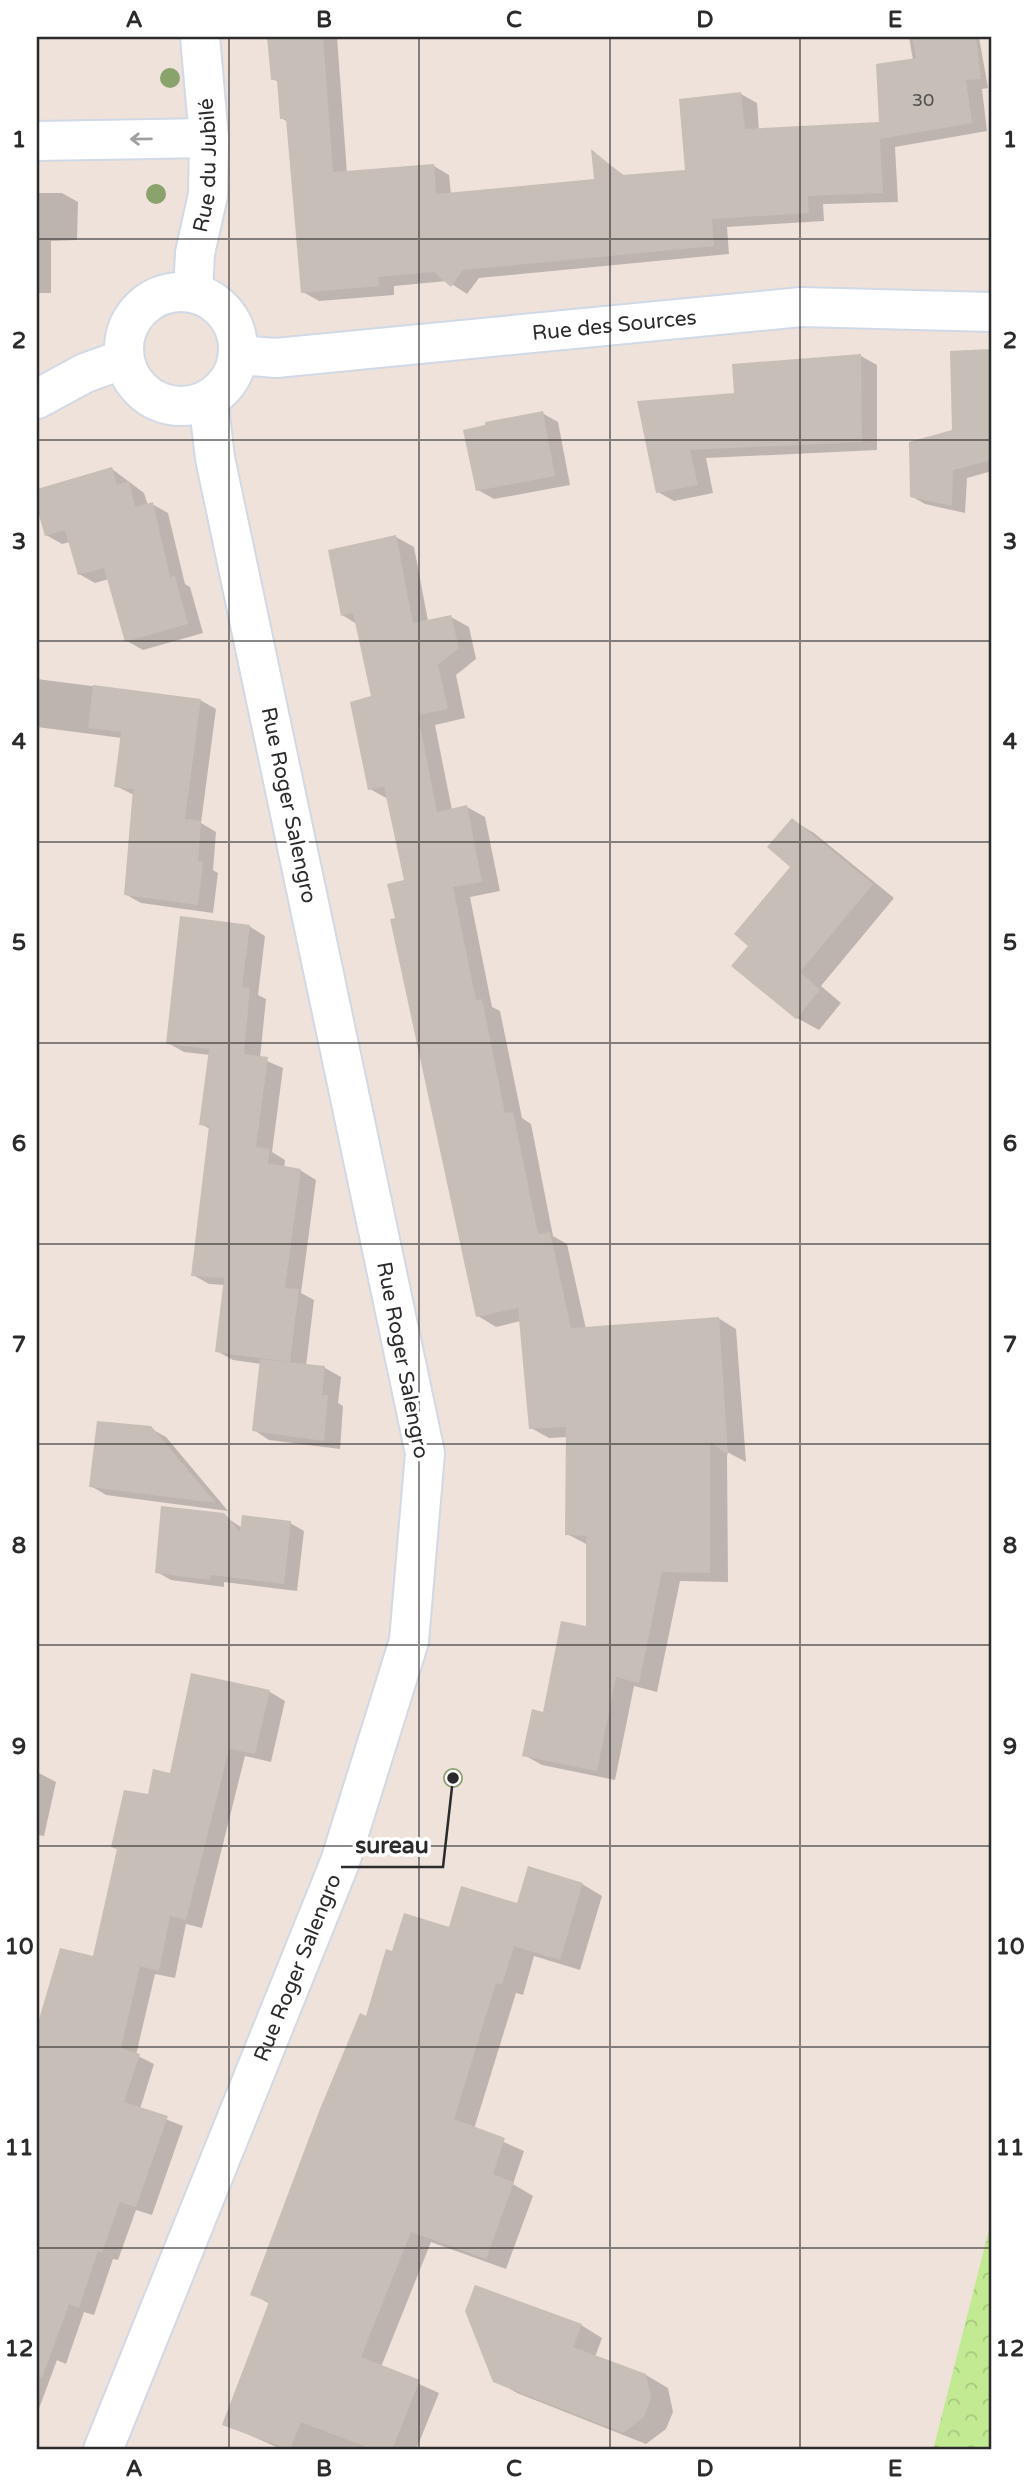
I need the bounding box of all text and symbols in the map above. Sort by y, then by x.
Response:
text: A [125,6,143,34]
text: B [316,6,332,34]
text: C [506,6,522,34]
text: D [696,6,714,34]
text: E [888,6,902,34]
house number: 30 [912,89,934,111]
street label: Rue du Jubilé [188,97,222,235]
text: 1 [12,126,26,154]
text: 1 [1003,126,1017,154]
one-way arrow [129,133,152,146]
street label: Rue des Sources [531,305,698,346]
text: 2 [12,327,26,355]
text: 2 [1003,327,1017,355]
text: 3 [12,528,26,556]
text: 3 [1003,528,1017,556]
street label: Rue Roger Salengro [256,705,322,905]
text: 4 [12,728,27,756]
text: 4 [1003,728,1018,756]
text: 5 [12,929,26,957]
text: 5 [1003,929,1017,957]
text: 6 [12,1130,26,1158]
text: 6 [1003,1130,1017,1158]
street label: Rue Roger Salengro [371,1260,434,1461]
text: 7 [12,1331,26,1359]
text: 7 [1003,1331,1017,1359]
text: 8 [12,1532,26,1560]
text: 8 [1003,1532,1017,1560]
text: 9 [12,1733,26,1761]
text: 9 [1003,1733,1017,1761]
callout: sureau [341,1823,443,1867]
text: sureau [355,1832,429,1860]
street label: Rue Roger Salengro [249,1870,347,2065]
text: 10 [5,1933,33,1961]
text: 10 [996,1933,1024,1961]
text: 11 [5,2134,33,2162]
text: 11 [996,2134,1024,2162]
text: 12 [5,2335,33,2363]
text: 12 [996,2335,1024,2363]
text: A [125,2455,143,2483]
text: B [316,2455,332,2483]
text: C [506,2455,522,2483]
text: D [696,2455,714,2483]
text: E [888,2455,902,2483]

